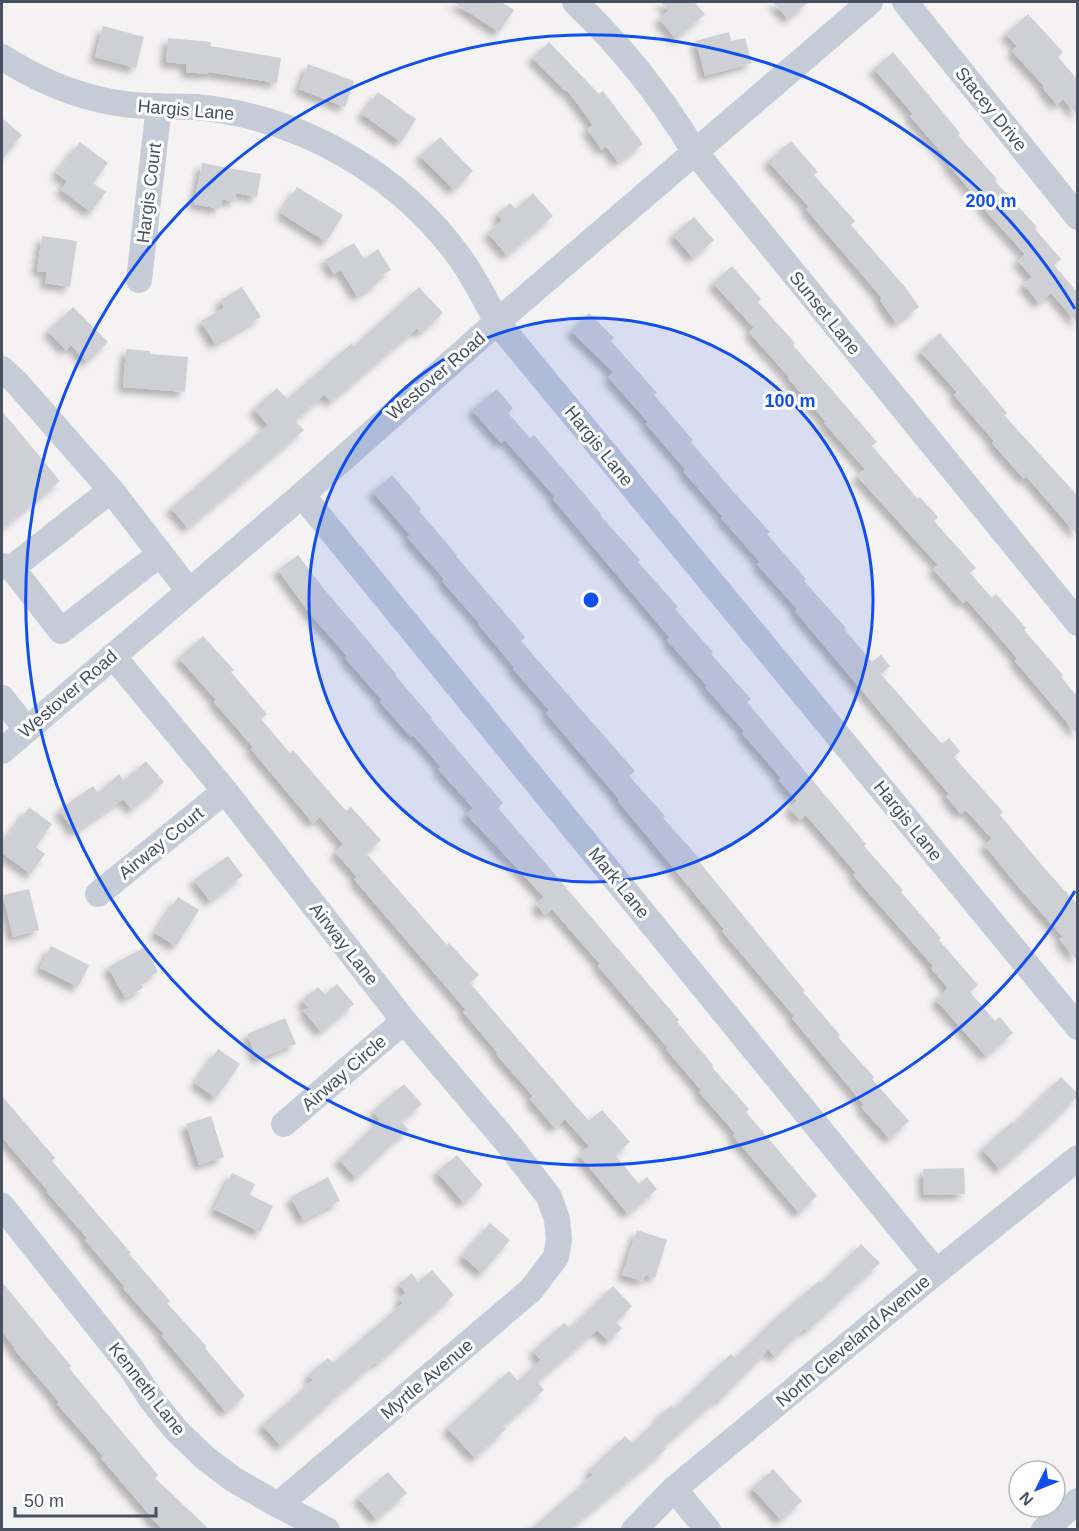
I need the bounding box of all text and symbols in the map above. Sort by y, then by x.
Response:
street label: Stacey Drive [951,63,1031,155]
street label: Hargis Lane [137,96,235,124]
street label: Hargis Court [133,142,165,244]
text: 200 m [965,191,1017,211]
street label: Sunset Lane [785,267,865,359]
street label: Westover Road [383,328,489,424]
text: 100 m [764,391,816,411]
street label: Hargis Lane [561,402,637,490]
centre of rings [581,590,601,610]
street label: Westover Road [15,646,121,742]
street label: Hargis Lane [870,777,946,865]
street label: Airway Court [115,803,207,883]
street label: Mark Lane [584,844,654,922]
street label: Airway Lane [306,899,382,989]
street label: Airway Circle [298,1031,390,1115]
street label: North Cleveland Avenue [772,1271,934,1411]
street label: Myrtle Avenue [377,1335,477,1423]
street label: Kenneth Lane [105,1339,189,1439]
north arrow [1007,1459,1067,1519]
scale bar [15,1480,156,1518]
text: N [1016,1489,1037,1509]
text: 50 m [24,1491,64,1511]

